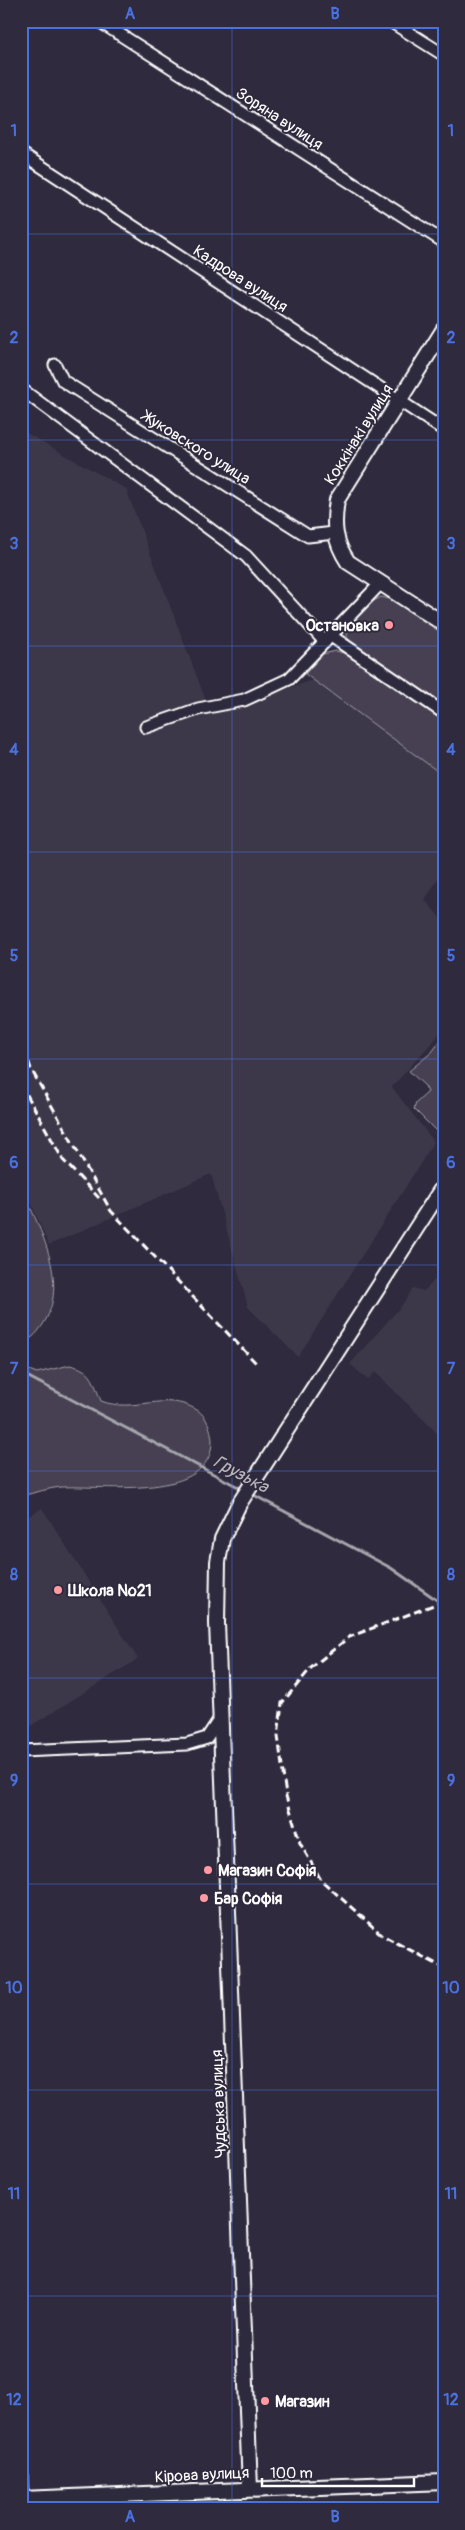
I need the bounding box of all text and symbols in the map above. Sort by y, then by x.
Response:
text: A [125,4,136,24]
text: B [330,4,340,24]
street label: Зоряна вулиця [232,83,327,154]
text: 1 [11,121,17,141]
text: 1 [448,121,454,141]
street label: Кадрова вулиця [189,241,292,317]
text: 2 [10,328,19,348]
text: 2 [447,328,456,348]
street label: Коккінакі вулиця [320,380,398,489]
street label: Жуковского улица [136,405,254,489]
text: 3 [10,534,19,554]
text: 3 [447,534,456,554]
place label: Остановка [305,616,380,636]
marker: Остановка [383,619,395,631]
text: 4 [9,740,19,760]
text: 4 [446,740,456,760]
text: 5 [10,946,19,966]
text: 5 [447,946,456,966]
text: 6 [9,1153,19,1173]
text: 6 [446,1153,456,1173]
text: 7 [10,1359,19,1379]
text: 7 [447,1359,456,1379]
water label: Грузька [209,1450,274,1499]
text: 8 [10,1565,18,1585]
text: 8 [447,1565,455,1585]
place label: Школа №21 [67,1581,152,1601]
marker: Школа №21 [52,1584,64,1596]
text: 9 [10,1771,18,1791]
text: 9 [447,1771,455,1791]
place label: Магазин Софія [218,1861,317,1881]
marker: Магазин Софія [202,1864,214,1876]
place label: Бар Софія [214,1889,283,1909]
marker: Бар Софія [198,1892,210,1904]
text: 10 [5,1978,23,1998]
text: 10 [442,1978,460,1998]
street label: Чудська вулиця [207,2049,231,2159]
text: 11 [8,2184,20,2204]
text: 11 [445,2184,457,2204]
text: 12 [6,2390,22,2410]
text: 12 [443,2390,459,2410]
place label: Магазин [275,2392,330,2412]
marker: Магазин [259,2395,271,2407]
scale bar [262,2455,415,2487]
street label: Кірова вулиця [154,2463,250,2487]
text: 100 m [270,2464,313,2483]
text: A [125,2507,136,2527]
text: B [330,2507,340,2527]

